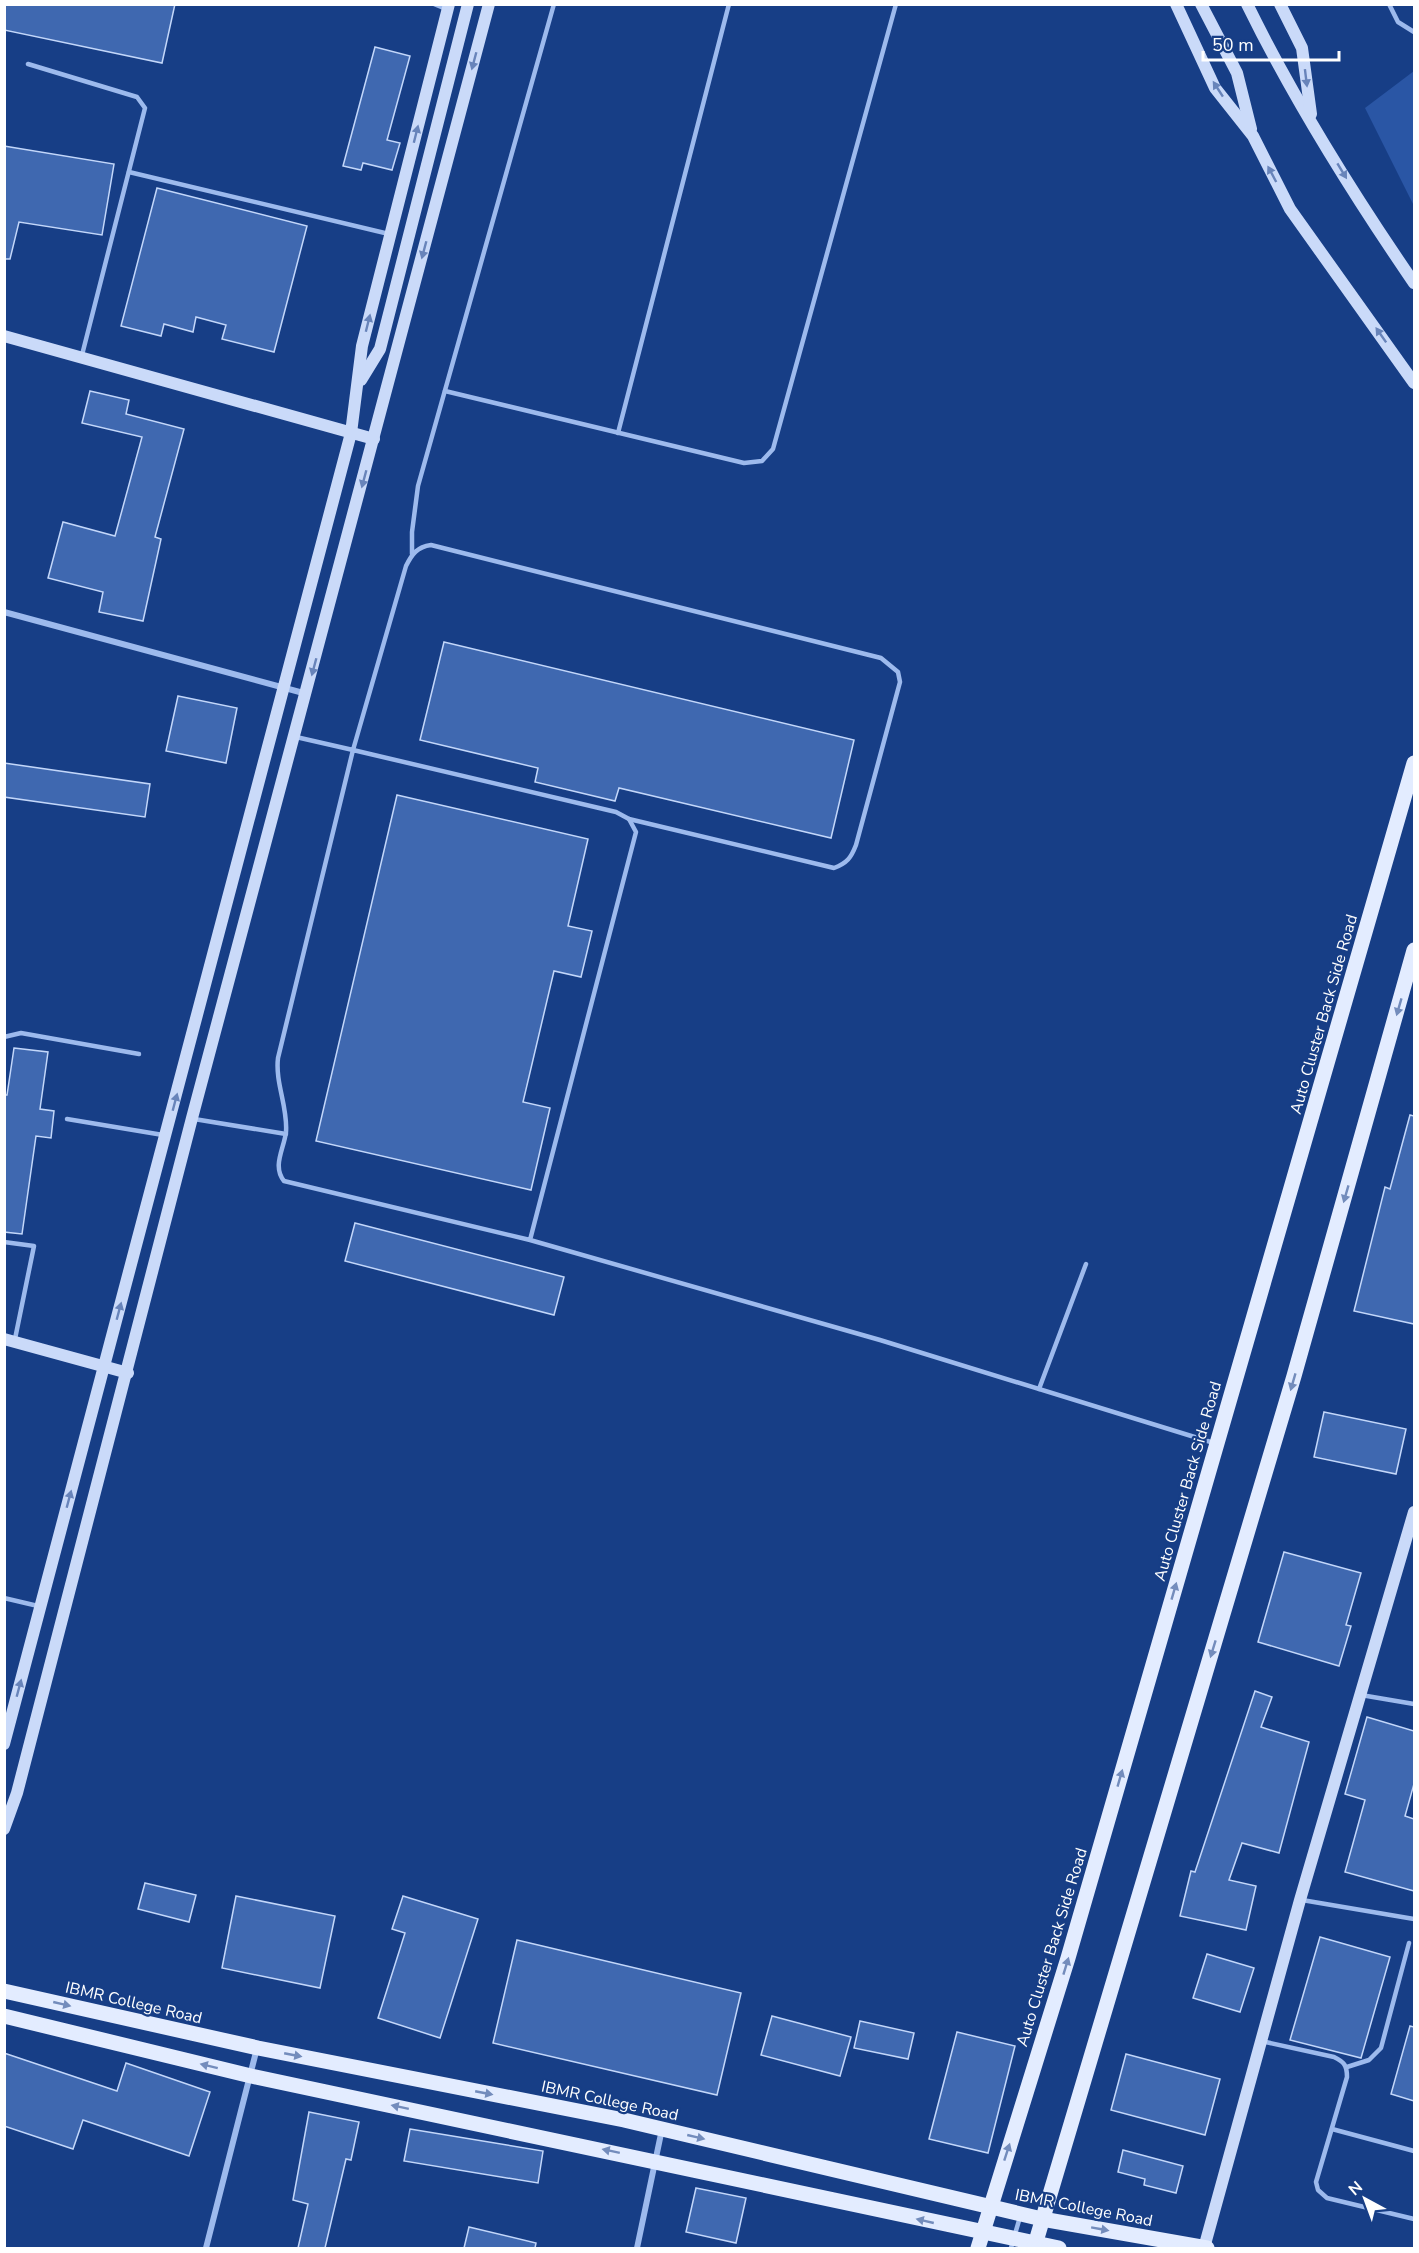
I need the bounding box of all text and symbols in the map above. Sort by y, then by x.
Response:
scale bar [1203,24,1340,62]
text: 50 m [1212,33,1254,57]
one-way arrow [469,52,478,70]
one-way arrow [1302,69,1311,88]
one-way arrow [1212,82,1224,98]
one-way arrow [412,125,422,144]
one-way arrow [1336,163,1347,179]
one-way arrow [1267,165,1277,182]
one-way arrow [419,240,429,259]
one-way arrow [364,314,373,332]
one-way arrow [1375,328,1387,343]
one-way arrow [359,470,368,488]
one-way arrow [309,658,318,676]
street label: Auto Cluster Back Side Road [1285,912,1363,1117]
one-way arrow [1393,998,1403,1016]
one-way arrow [170,1093,180,1111]
one-way arrow [1341,1186,1350,1204]
one-way arrow [115,1302,124,1320]
one-way arrow [1288,1373,1297,1391]
street label: Auto Cluster Back Side Road [1149,1379,1227,1584]
one-way arrow [65,1490,75,1508]
one-way arrow [1170,1582,1179,1600]
one-way arrow [1208,1640,1217,1658]
one-way arrow [15,1679,25,1697]
one-way arrow [1116,1769,1125,1787]
street label: Auto Cluster Back Side Road [1011,1845,1093,2049]
one-way arrow [1062,1957,1071,1975]
street label: IBMR College Road [63,1977,204,2029]
one-way arrow [52,2000,71,2009]
one-way arrow [284,2051,303,2060]
one-way arrow [200,2060,219,2070]
street label: IBMR College Road [539,2076,680,2126]
one-way arrow [475,2089,494,2098]
one-way arrow [390,2102,409,2111]
one-way arrow [686,2133,705,2143]
one-way arrow [1003,2143,1012,2161]
one-way arrow [602,2146,621,2155]
north arrow [1335,2169,1395,2229]
text: N [1344,2176,1368,2201]
street label: IBMR College Road [1013,2184,1154,2232]
one-way arrow [915,2216,934,2225]
one-way arrow [1091,2225,1110,2234]

